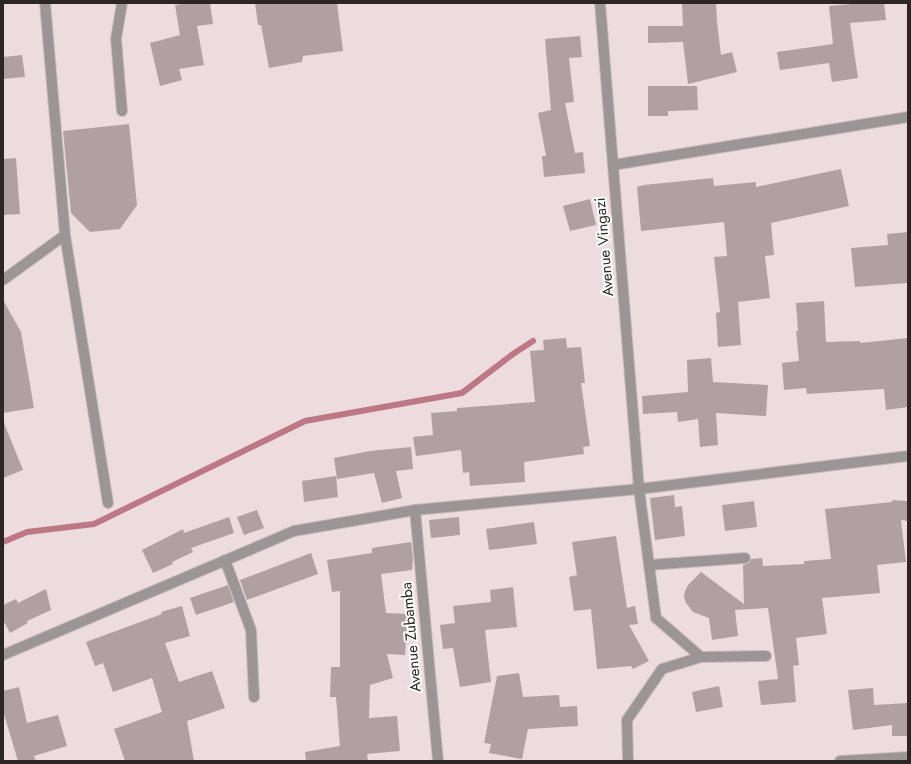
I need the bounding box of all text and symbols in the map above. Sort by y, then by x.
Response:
street label: Avenue Vingazi [589,196,619,298]
street label: Avenue Zubamba [395,581,427,693]

